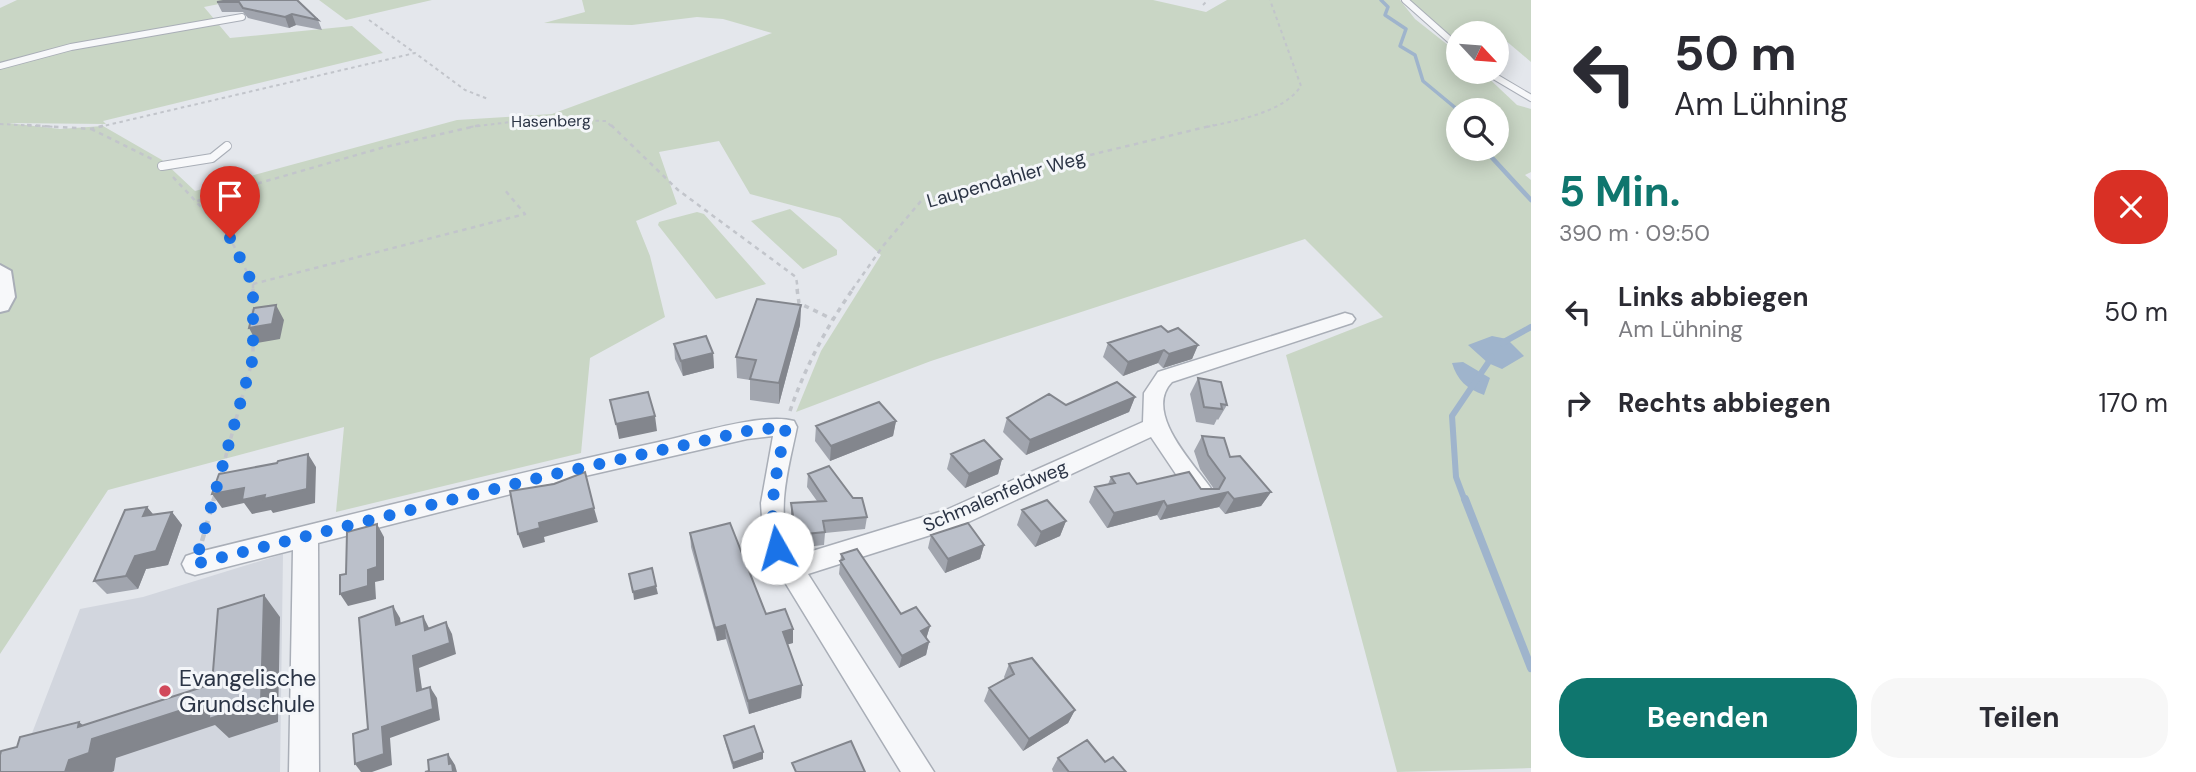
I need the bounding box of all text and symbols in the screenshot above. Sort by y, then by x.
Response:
north arrow [1446,21,1508,84]
map controls [1446,21,1509,161]
text: 50 m [1674,21,1797,85]
icon: left [1559,28,1650,119]
text: Am Lühning [1674,83,1848,125]
button: search [1446,98,1509,161]
street label: Hasenberg [511,110,591,132]
street label: Laupendahler Weg [924,144,1089,214]
text: 5 Min. [1559,164,1680,219]
pin [200,166,260,238]
button: close [2094,170,2168,244]
icon: arrive [211,177,249,215]
text: 390 m · 09:50 [1559,218,1710,248]
text: Links abbiegen [1618,280,1808,314]
icon: left [1559,293,1597,331]
text: 50 m [2104,295,2168,329]
text: Am Lühning [1618,314,1743,344]
icon: right [1559,384,1597,422]
text: Rechts abbiegen [1618,386,1831,420]
text: 170 m [2099,386,2168,420]
street label: Schmalenfeldweg [919,454,1071,538]
position arrow [740,511,814,585]
place label: Evangelische Grundschule [179,663,316,719]
button: Beenden [1559,678,1857,758]
button: Teilen [1871,678,2168,758]
marker: Evangelische Grundschule [157,683,173,699]

